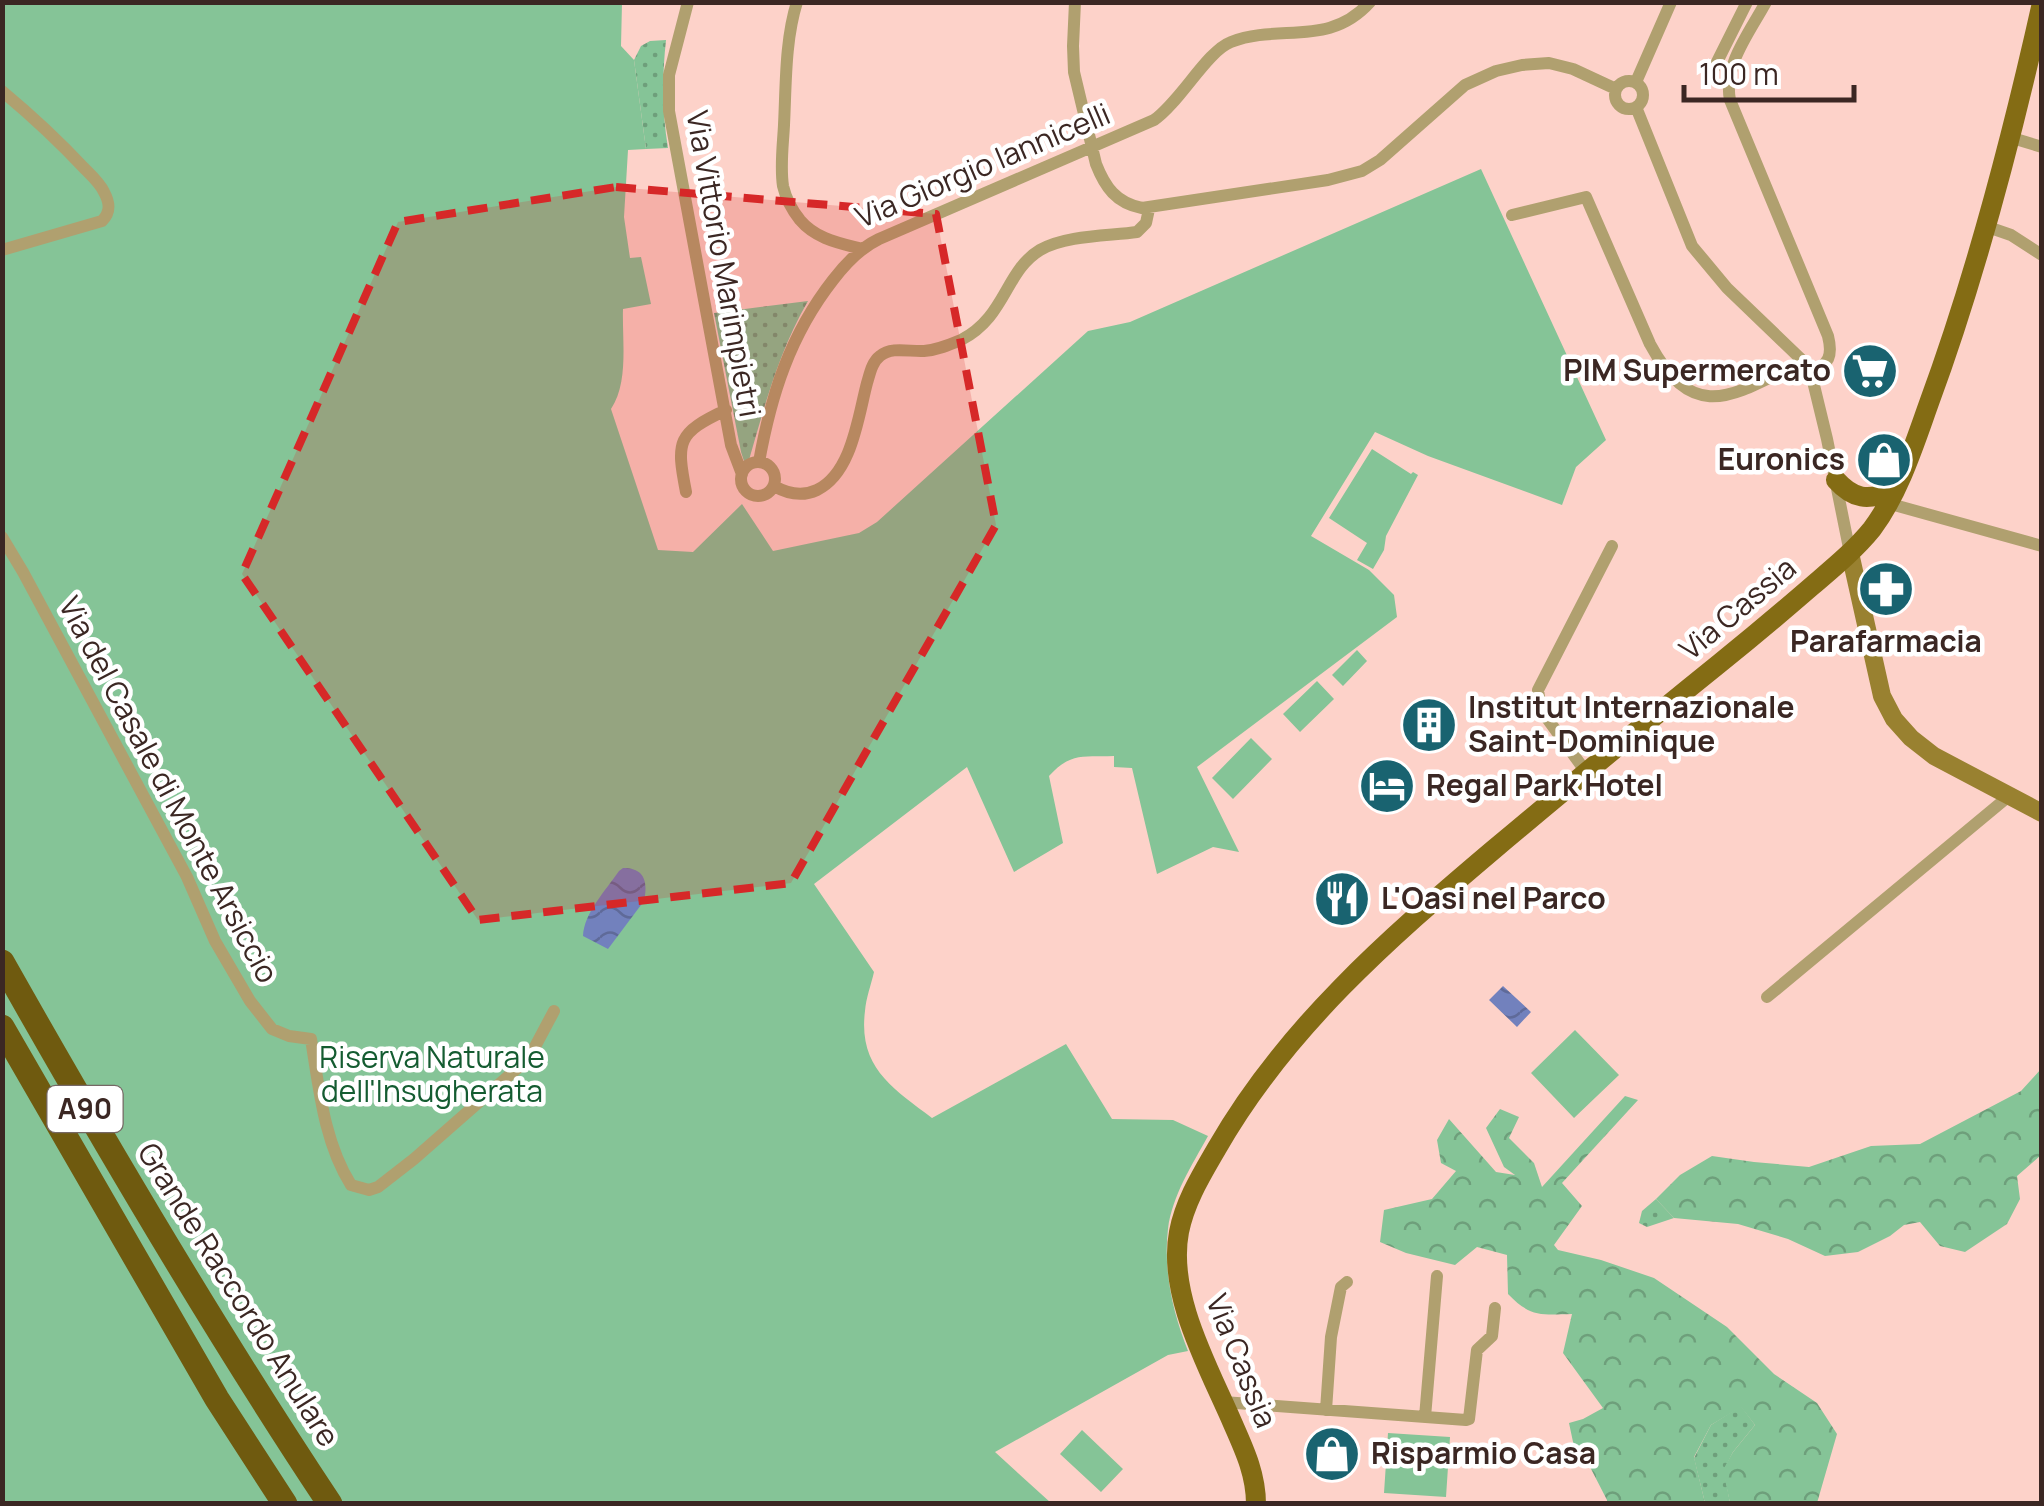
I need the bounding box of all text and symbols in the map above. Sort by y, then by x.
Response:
scale bar [1684,40,1854,102]
text: 100 m [1699,53,1779,94]
street label: Via Giorgio Iannicelli [849,92,1116,237]
street label: Via Vittorio Marimpietri [677,107,772,420]
supermarket icon: PIM Supermercato [1840,341,1900,401]
place label: PIM Supermercato [1563,349,1831,390]
shop icon: Euronics [1854,430,1914,490]
place label: Euronics [1718,438,1845,479]
street label: Via Cassia [1670,547,1804,669]
pharmacy icon: Parafarmacia [1856,559,1916,619]
street label: Via del Casale di Monte Arsiccio [50,589,289,990]
place label: Parafarmacia [1790,620,1982,661]
place label: Institut Internazionale Saint-Dominique [1468,686,1794,761]
building icon: Institut Internazionale Saint-Dominique [1399,695,1459,755]
hotel icon: Regal Park Hotel [1357,756,1417,816]
place label: Regal Park Hotel [1426,764,1663,805]
restaurant icon: L'Oasi nel Parco [1312,869,1372,929]
place label: L'Oasi nel Parco [1381,877,1606,918]
park label: Riserva Naturale dell'Insugherata [319,1036,545,1111]
road number: A90 [48,1086,122,1132]
street label: Grande Raccordo Anulare [129,1134,350,1454]
street label: Via Cassia [1197,1288,1288,1433]
shop icon: Risparmio Casa [1302,1424,1362,1484]
place label: Risparmio Casa [1371,1432,1596,1473]

